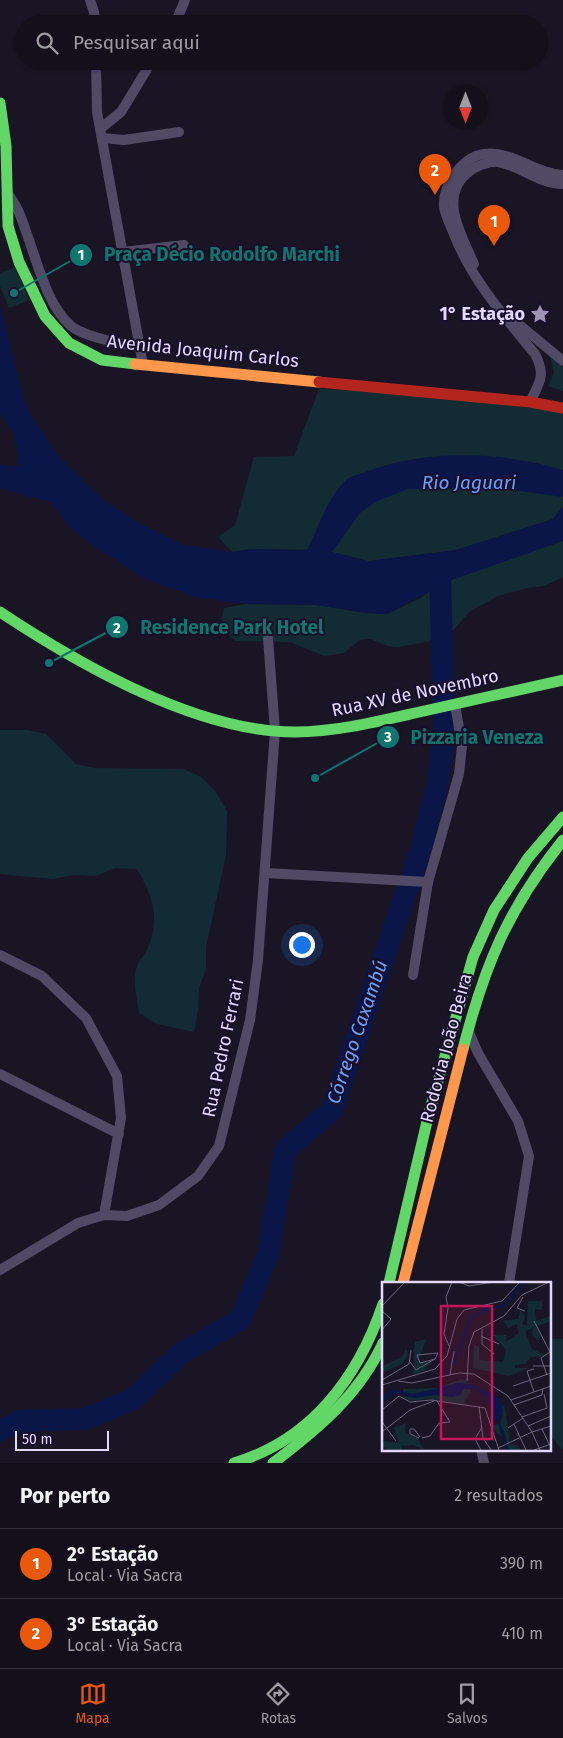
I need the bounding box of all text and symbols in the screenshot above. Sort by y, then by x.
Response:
search box [15,15,548,70]
icon: search [33,29,61,57]
text: Pesquisar aqui [73,31,200,54]
north arrow [443,85,488,130]
pin: 2 [419,154,451,195]
pin: 1 [478,205,510,246]
callout: Praça Décio Rodolfo Marchi [69,238,350,272]
text: Praça Décio Rodolfo Marchi [104,243,340,266]
text: 1 [78,246,84,264]
place label: 1° Estação [440,303,525,325]
place icon: 1° Estação [529,303,551,325]
street label: Avenida Joaquim Carlos [106,330,300,372]
water label: Rio Jaguari [422,471,517,494]
callout: Residence Park Hotel [105,610,333,644]
text: Residence Park Hotel [140,616,324,639]
text: 2 [113,619,121,637]
street label: Rua XV de Novembro [330,665,500,721]
callout: Pizzaria Veneza [376,720,554,754]
text: Pizzaria Veneza [410,726,544,749]
text: 3 [383,728,392,746]
your location [289,932,315,958]
water label: Córrego Caxambú [322,957,392,1107]
street label: Rodovia João Beira [415,971,477,1125]
street label: Rua Pedro Ferrari [198,977,248,1119]
inset map [382,1282,550,1450]
scale bar [15,1428,109,1451]
text: 50 m [22,1431,53,1448]
text: Por perto [20,1483,110,1509]
text: 2 resultados [454,1486,543,1505]
text: 2° Estação [67,1543,158,1566]
text: 1 [32,1554,40,1573]
text: 390 m [500,1554,543,1573]
text: Local · Via Sacra [67,1566,183,1585]
text: 3° Estação [67,1613,158,1636]
text: 2 [32,1624,40,1643]
text: 410 m [502,1624,543,1643]
text: Local · Via Sacra [67,1636,183,1655]
tab: Mapa [75,1680,110,1727]
tab: Rotas [261,1680,296,1727]
tab: Salvos [447,1680,488,1727]

